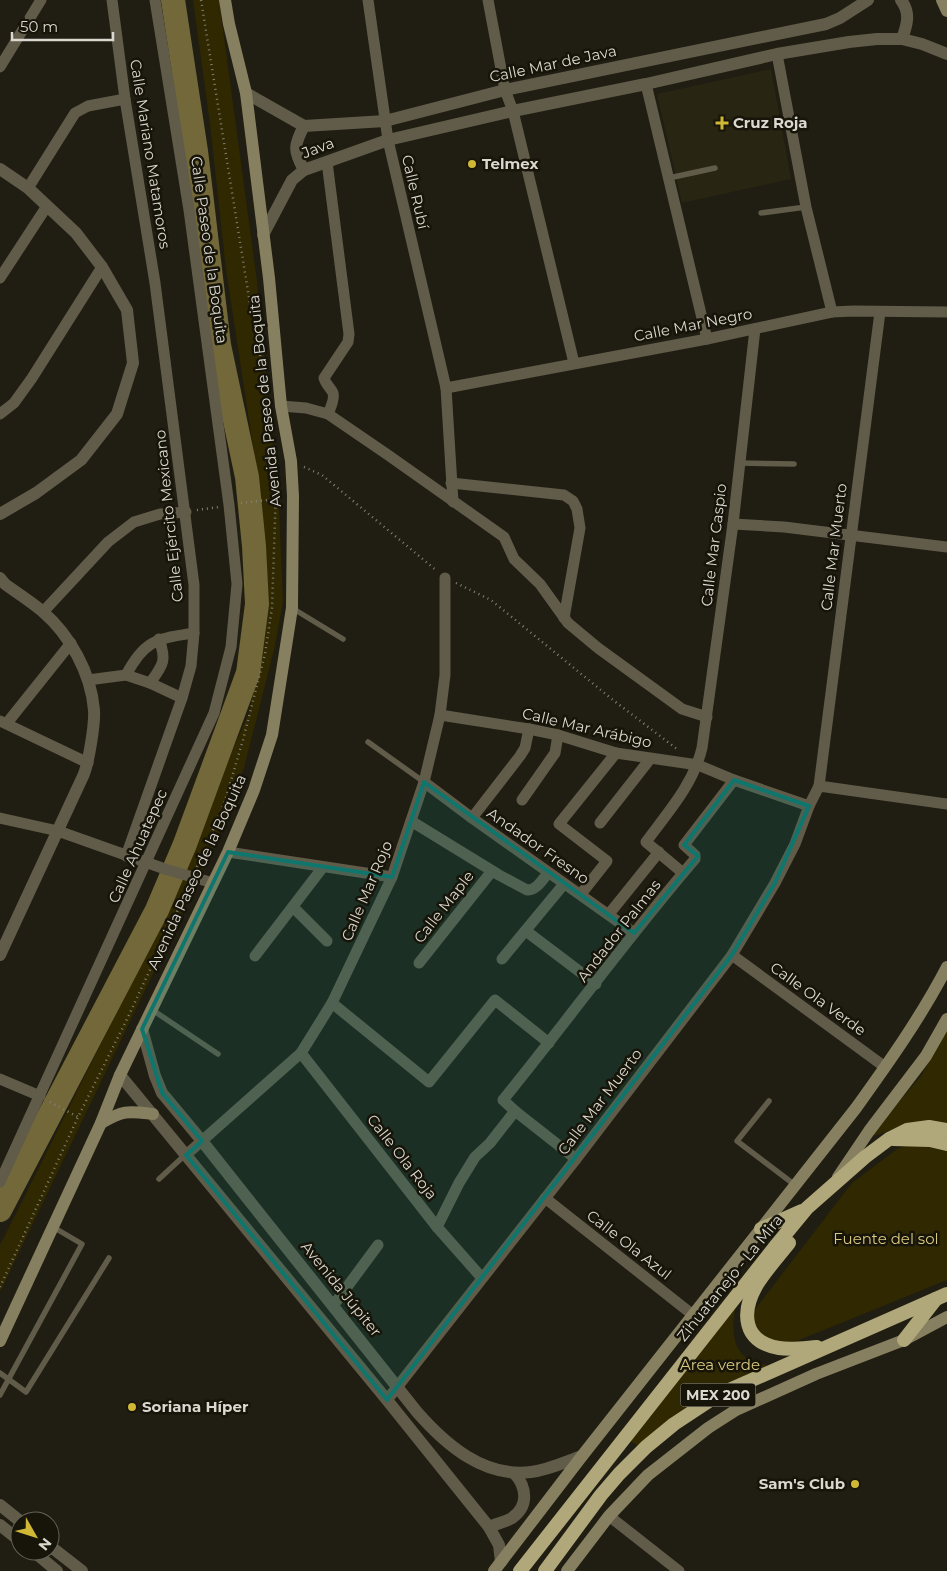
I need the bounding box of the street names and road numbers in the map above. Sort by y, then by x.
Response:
street label: Calle Mar de Java [488,41,618,86]
street label: Calle Mariano Matamoros [126,58,175,250]
street label: Java [298,133,337,163]
street label: Calle Rubí [398,153,433,232]
street label: Calle Paseo de la Boquita [187,155,232,345]
street label: Avenida Paseo de la Boquita [244,294,285,508]
street label: Calle Mar Negro [632,304,754,345]
street label: Calle Ejército Mexicano [150,429,187,603]
street label: Calle Mar Caspio [697,482,730,608]
street label: Calle Mar Muerto [816,482,851,612]
street label: Calle Mar Arábigo [520,703,654,752]
street label: Avenida Paseo de la Boquita [143,771,250,972]
street label: Calle Ahuatepec [104,786,171,906]
street label: Andador Fresno [483,803,593,888]
street label: Calle Mar Rojo [337,838,396,944]
street label: Calle Maple [409,867,478,947]
street label: Andador Palmas [573,876,665,986]
street label: Calle Ola Verde [767,958,870,1040]
street label: Calle Mar Muerto [553,1045,646,1159]
street label: Calle Ola Roja [363,1110,442,1203]
street label: Calle Ola Azul [583,1206,675,1284]
street label: Zihuatanejo - La Mira [673,1210,787,1345]
street label: Avenida Júpiter [297,1237,386,1340]
road number: MEX 200 [680,1384,756,1406]

